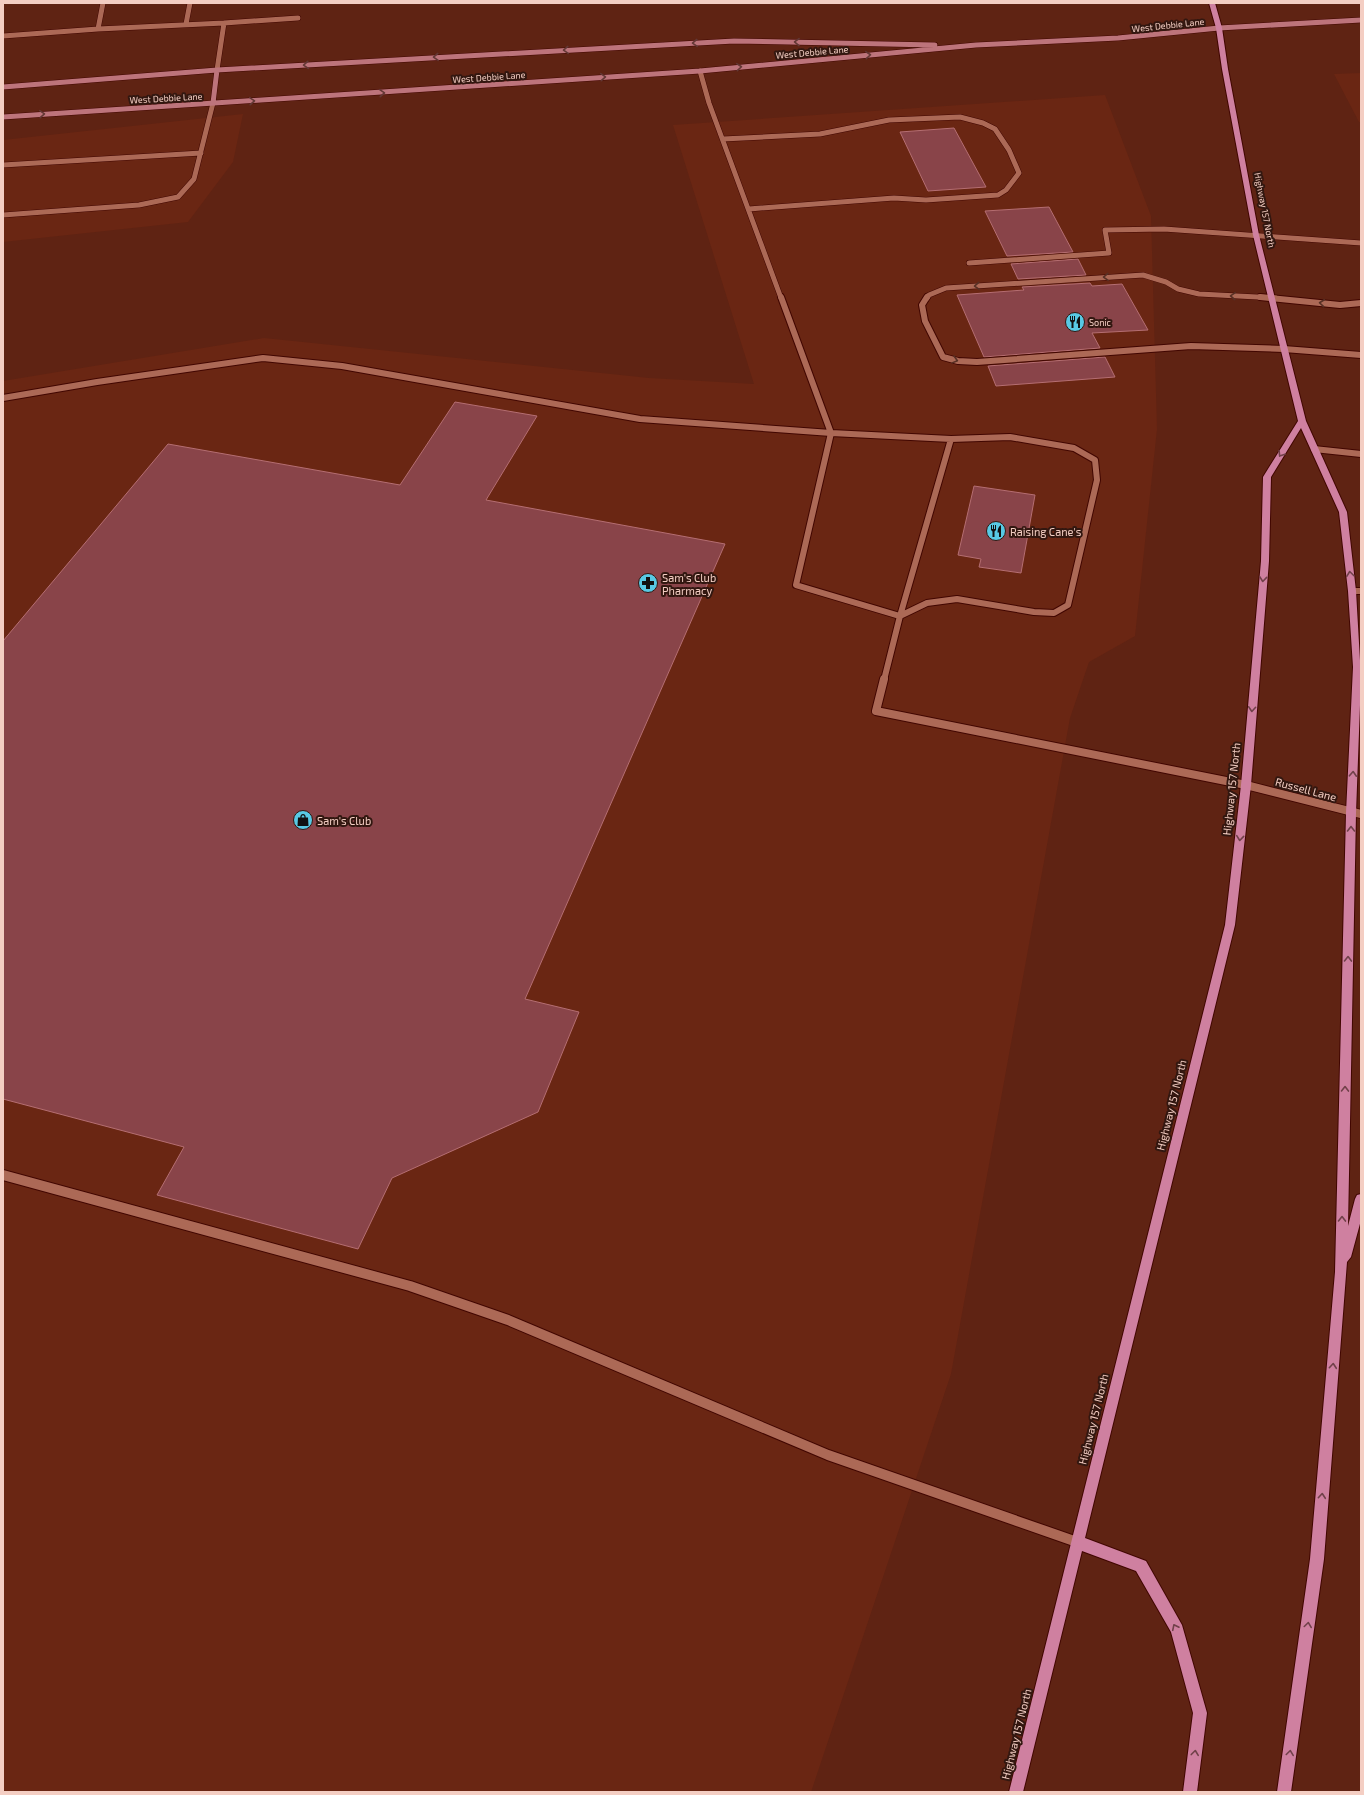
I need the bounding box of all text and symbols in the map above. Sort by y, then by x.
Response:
street label: West Debbie Lane [1131,16,1205,34]
one-way arrow [794,38,800,46]
one-way arrow [692,39,698,48]
street label: West Debbie Lane [775,43,849,61]
one-way arrow [563,46,569,55]
one-way arrow [865,51,871,60]
one-way arrow [433,53,439,62]
one-way arrow [303,60,309,69]
one-way arrow [736,63,742,72]
street label: West Debbie Lane [452,69,526,85]
one-way arrow [600,72,606,81]
one-way arrow [379,88,385,97]
street label: West Debbie Lane [129,91,203,105]
one-way arrow [249,97,255,105]
one-way arrow [39,110,45,119]
street label: Highway 157 North [1252,172,1278,248]
one-way arrow [1103,272,1110,281]
one-way arrow [974,281,980,290]
one-way arrow [1230,292,1236,300]
one-way arrow [1319,299,1325,308]
restaurant icon: Sonic [1064,311,1086,333]
place label: Sonic [1089,317,1112,328]
one-way arrow [951,355,958,364]
one-way arrow [1278,450,1286,457]
restaurant icon: Raising Cane's [985,520,1007,542]
place label: Raising Cane's [1010,525,1082,538]
place label: Sam's Club Pharmacy [662,571,716,597]
one-way arrow [1346,571,1355,577]
pharmacy icon: Sam's Club Pharmacy [637,572,659,594]
one-way arrow [1259,576,1268,582]
one-way arrow [1247,706,1256,712]
street label: Highway 157 North [1220,742,1242,836]
one-way arrow [1349,771,1357,777]
street label: Russell Lane [1274,775,1338,803]
shop icon: Sam's Club [292,809,314,831]
place label: Sam's Club [317,814,371,827]
one-way arrow [1347,826,1355,832]
one-way arrow [1236,835,1245,841]
one-way arrow [1344,956,1352,962]
street label: Highway 157 North [1153,1058,1189,1152]
one-way arrow [1341,1086,1349,1092]
one-way arrow [1338,1216,1346,1222]
one-way arrow [1328,1363,1337,1369]
street label: Highway 157 North [1075,1372,1111,1466]
one-way arrow [1318,1493,1327,1499]
one-way arrow [1303,1622,1312,1628]
one-way arrow [1172,1624,1180,1632]
street label: Highway 157 North [998,1687,1034,1781]
one-way arrow [1190,1750,1199,1756]
one-way arrow [1285,1750,1294,1756]

